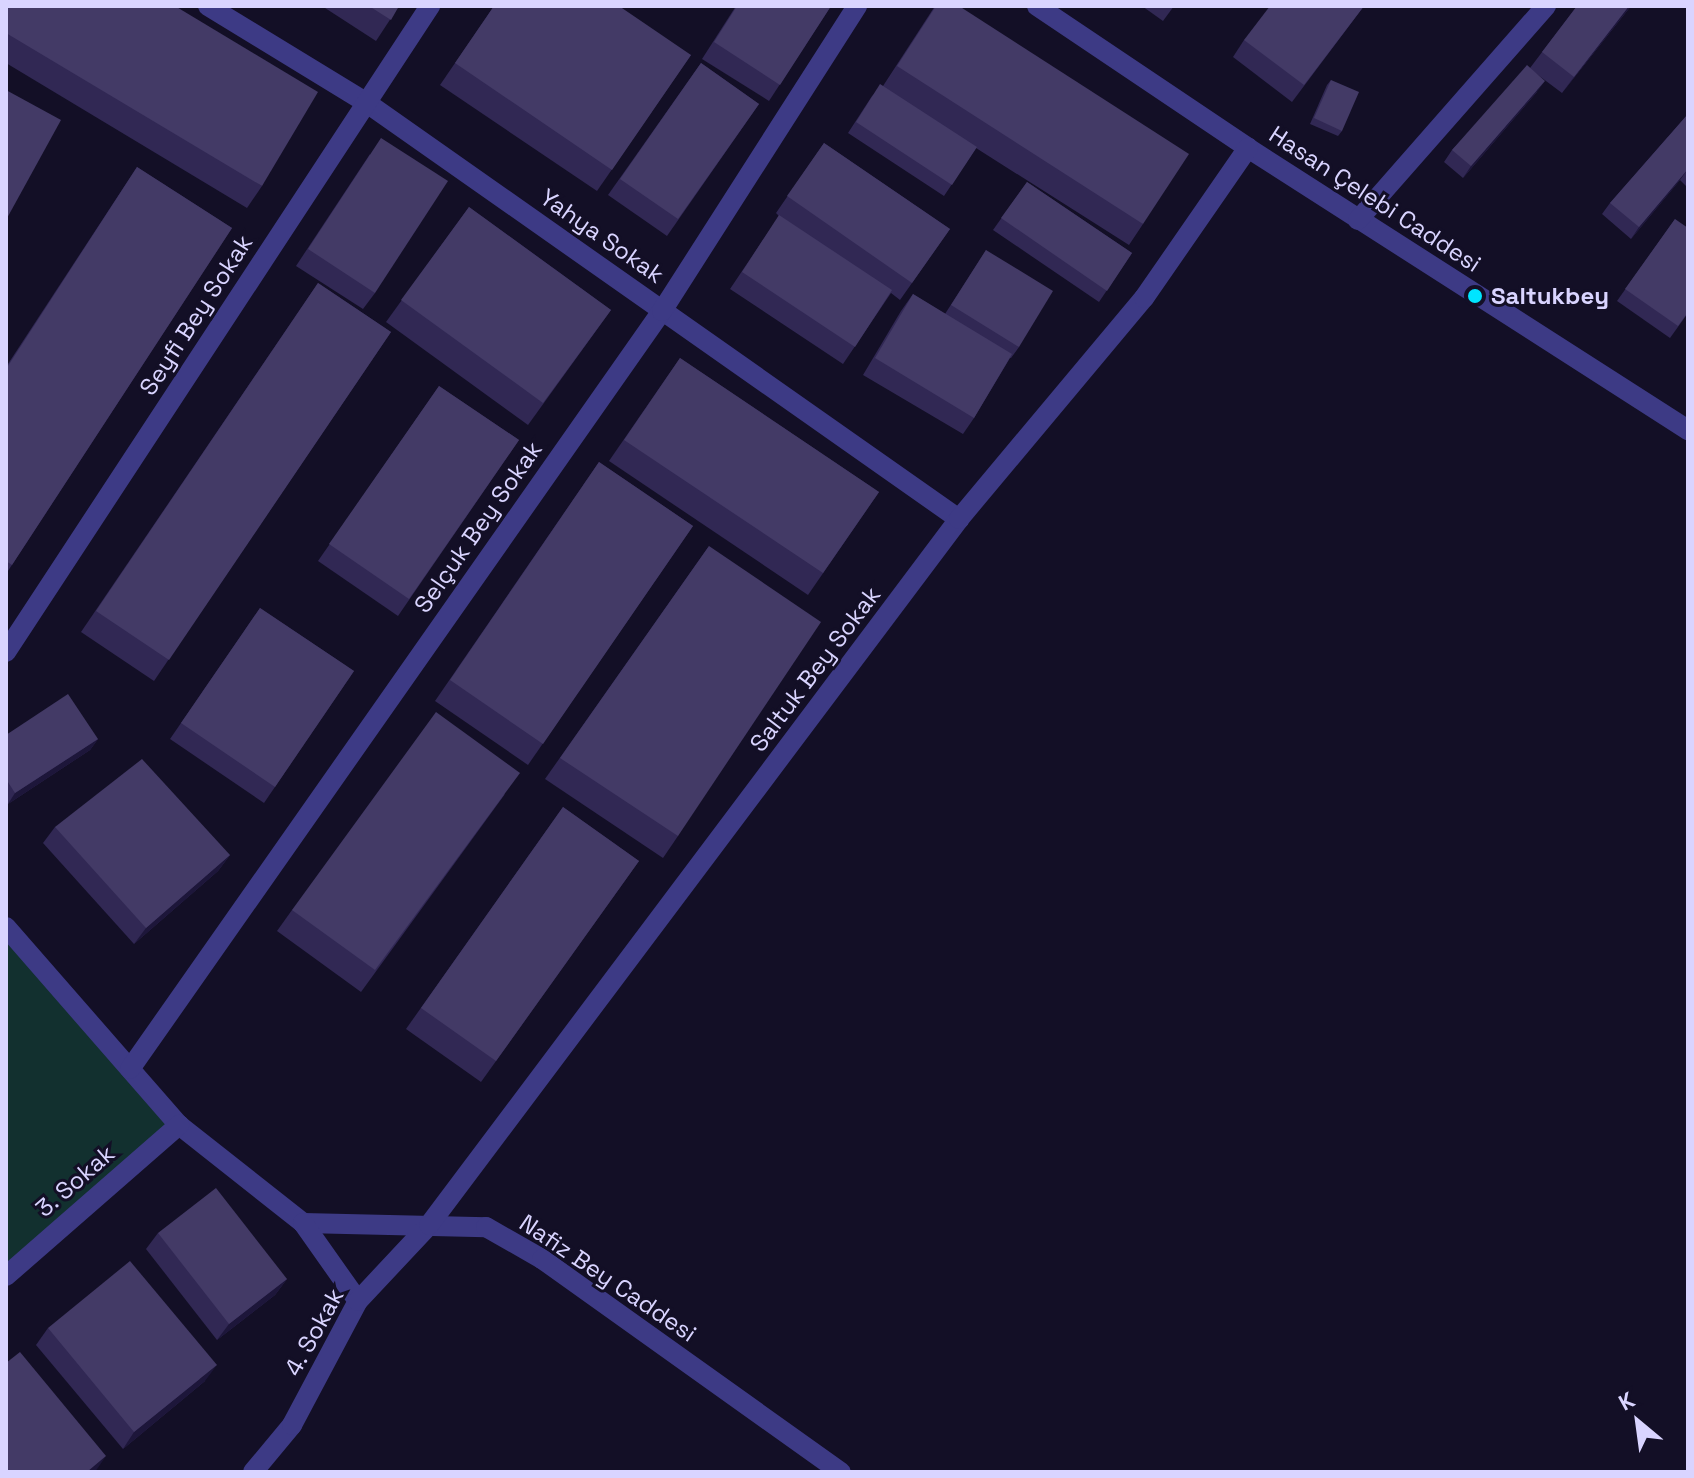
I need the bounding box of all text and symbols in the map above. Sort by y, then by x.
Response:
street label: Hasan Çelebi Caddesi [1264,120,1486,278]
street label: Yahya Sokak [535,183,669,289]
street label: Seyfi Bey Sokak [133,229,259,401]
place label: Saltukbey [1491,282,1609,310]
marker: Saltukbey [1466,287,1484,305]
street label: Selçuk Bey Sokak [408,436,548,618]
street label: Saltuk Bey Sokak [744,581,886,757]
street label: 3. Sokak [29,1139,121,1223]
street label: Nafiz Bey Caddesi [514,1208,702,1348]
street label: 4. Sokak [278,1283,350,1381]
north arrow [1598,1382,1678,1462]
text: K [1614,1385,1639,1417]

